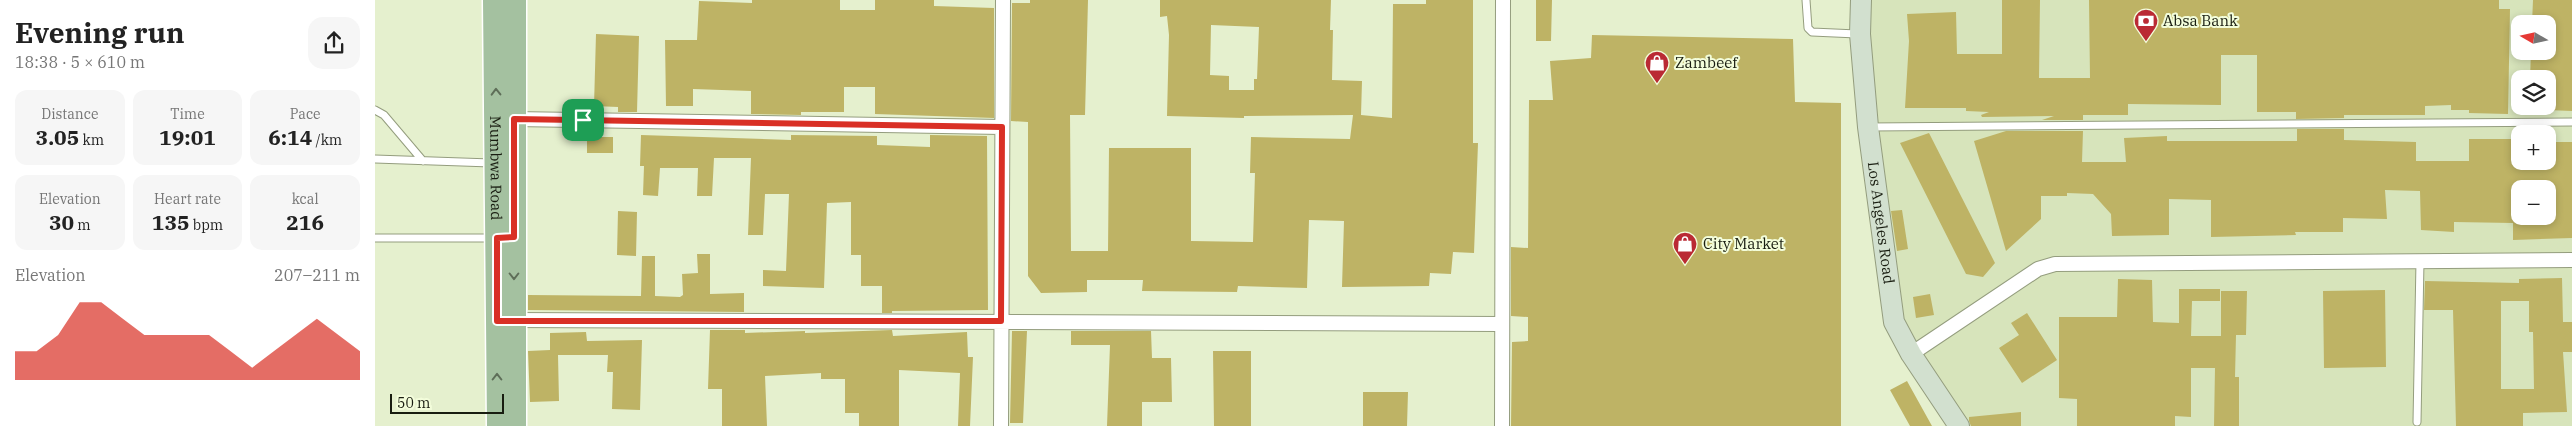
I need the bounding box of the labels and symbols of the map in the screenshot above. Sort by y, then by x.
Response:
bank icon: Absa Bank [2133,8,2159,42]
place label: Absa Bank [2163,11,2238,30]
north arrow [2511,15,2556,60]
shop icon: Zambeef [1644,50,1670,84]
place label: Zambeef [1675,53,1738,72]
one-way arrow [491,88,501,96]
pin [562,99,604,141]
street label: Mumbwa Road [486,116,506,220]
street label: Los Angeles Road [1864,160,1899,285]
shop icon: City Market [1672,231,1698,265]
place label: City Market [1703,234,1784,253]
one-way arrow [509,272,519,280]
one-way arrow [492,373,502,381]
scale bar [390,391,504,414]

